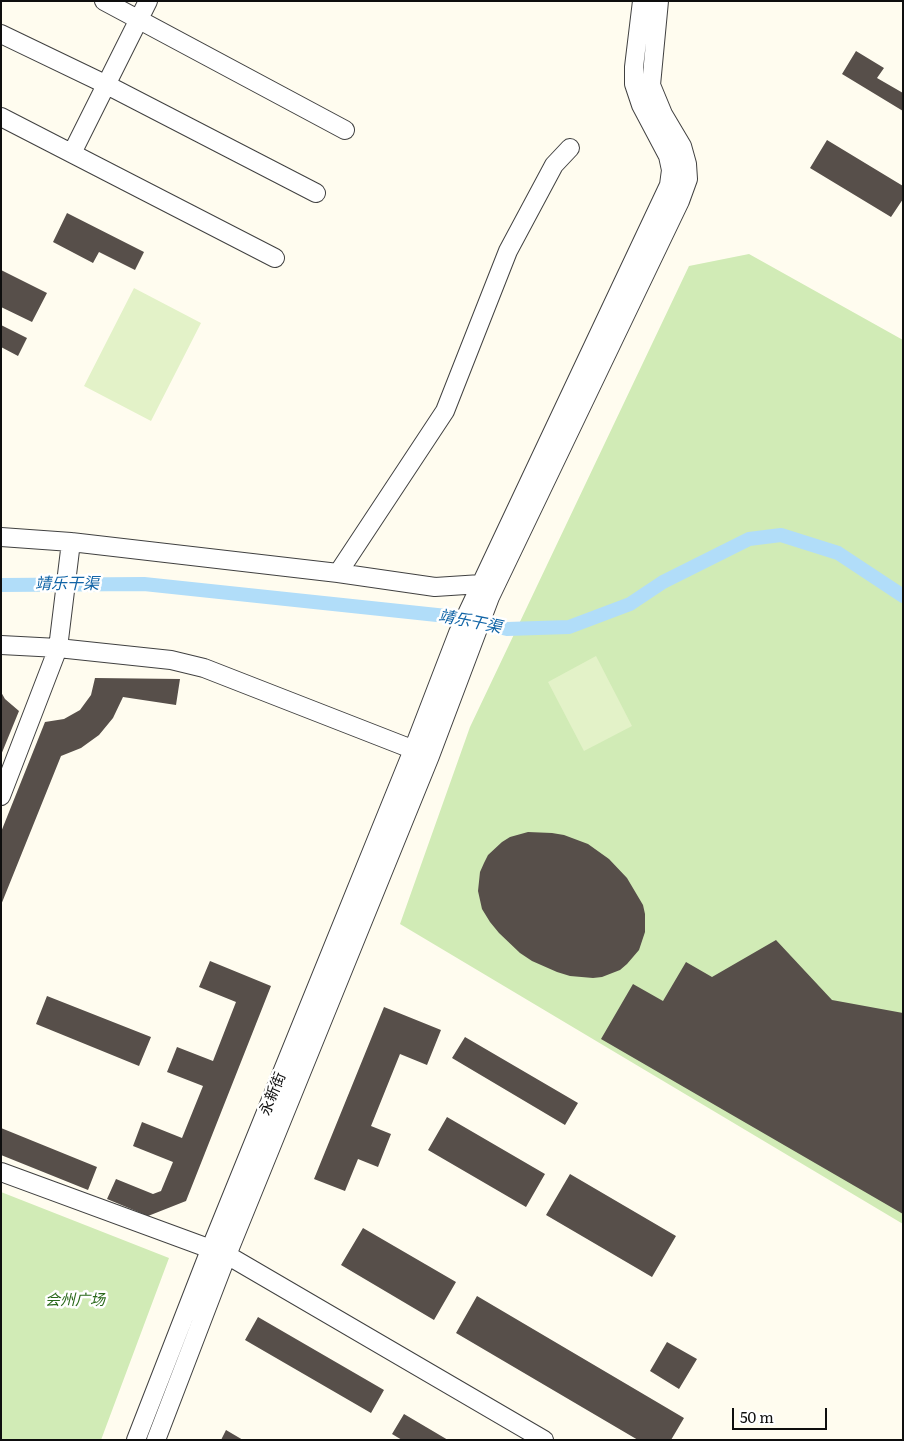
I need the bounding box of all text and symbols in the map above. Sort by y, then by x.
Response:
water label: 靖乐干渠 [35,574,99,594]
water label: 靖乐干渠 [437,606,503,638]
street label: 永新街 [256,1070,290,1118]
park label: 会州广场 [45,1292,105,1310]
scale bar [734,1398,829,1430]
text: 50 m [740,1405,774,1428]

